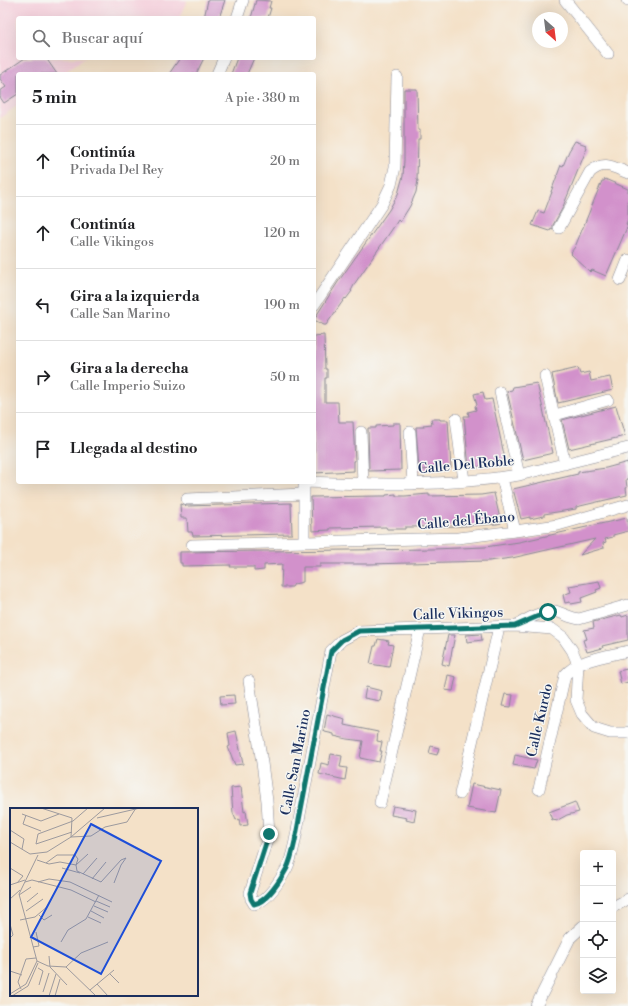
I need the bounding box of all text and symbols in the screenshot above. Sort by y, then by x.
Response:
north arrow [532,12,568,48]
search box [16,16,316,60]
icon: search [30,27,52,49]
text: Buscar aquí [62,29,143,48]
text: 5 min [32,87,77,109]
text: A pie · 380 m [225,90,300,106]
text: Continúa [70,143,135,162]
icon: ahead [32,150,54,172]
text: 20 m [270,153,300,169]
text: Privada Del Rey [70,162,164,178]
text: Continúa [70,215,135,234]
icon: ahead [32,222,54,244]
text: 120 m [264,225,300,241]
text: Calle Vikingos [70,234,154,250]
text: Gira a la izquierda [70,287,200,306]
icon: left [32,294,54,316]
text: 190 m [264,297,300,313]
text: Calle San Marino [70,306,170,322]
text: Gira a la derecha [70,359,189,378]
icon: right [32,366,54,388]
text: 50 m [270,369,300,385]
text: Calle Imperio Suizo [70,378,186,394]
icon: arrive [32,438,54,460]
text: Llegada al destino [70,439,198,458]
street label: Calle Del Roble [417,452,515,478]
street label: Calle del Ébano [416,506,516,534]
street label: Calle Vikingos [413,603,503,625]
route start [539,603,557,621]
street label: Calle Kurdo [523,681,557,759]
street label: Calle San Marino [277,707,315,817]
inset map [10,808,198,996]
route end [260,825,278,843]
map controls [580,850,616,994]
button: + [580,850,616,886]
button: − [580,886,616,922]
button: locate [580,922,616,958]
button: layers [580,958,616,994]

